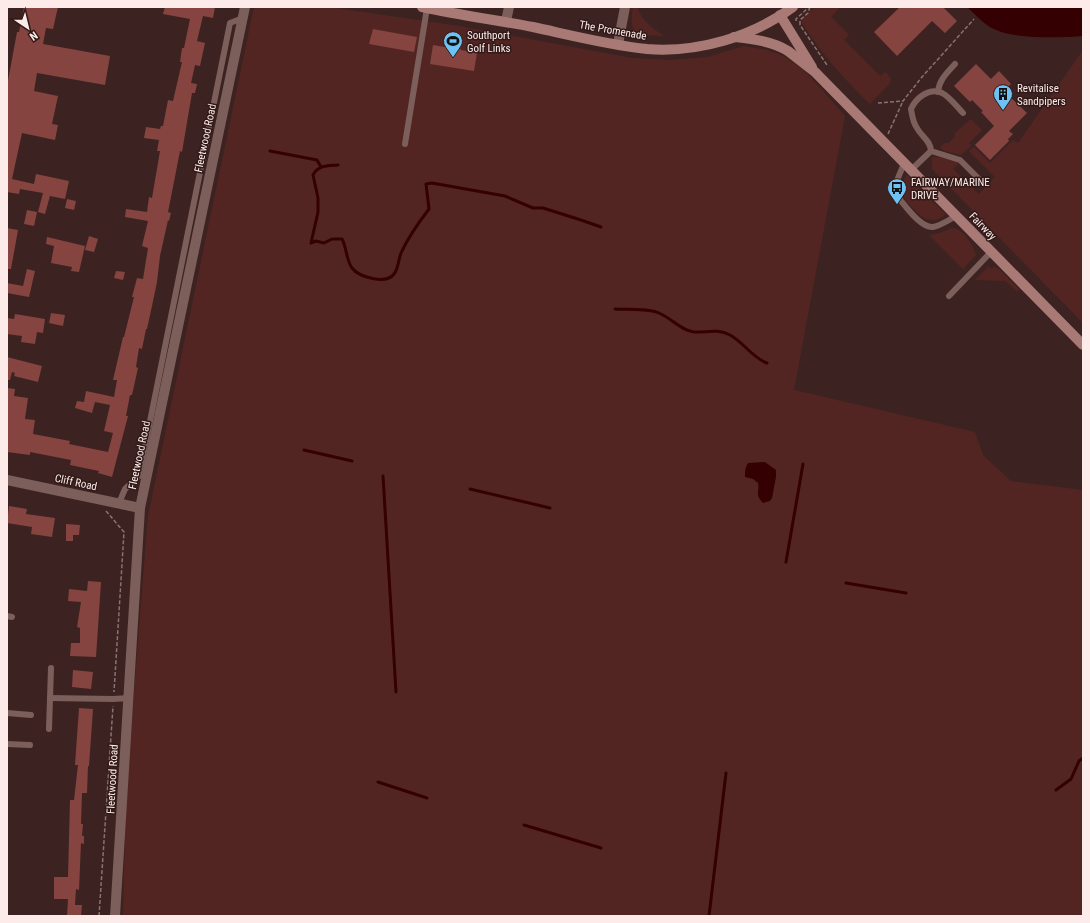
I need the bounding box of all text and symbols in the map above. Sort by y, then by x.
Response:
north arrow [8,8,48,48]
street label: The Promenade [578,18,648,43]
text: N [27,29,40,43]
place label: Southport Golf Links [467,29,511,55]
sports icon: Southport Golf Links [442,30,464,58]
place label: Revitalise Sandpipers [1017,82,1066,108]
building icon: Revitalise Sandpipers [992,83,1014,111]
street label: Fleetwood Road [192,103,219,174]
place label: FAIRWAY/MARINE DRIVE [911,176,990,202]
bus stop icon: FAIRWAY/MARINE DRIVE [886,177,908,205]
street label: Fairway [966,210,999,243]
street label: Fleetwood Road [126,420,153,491]
street label: Cliff Road [54,472,98,493]
street label: Fleetwood Road [104,744,121,814]

